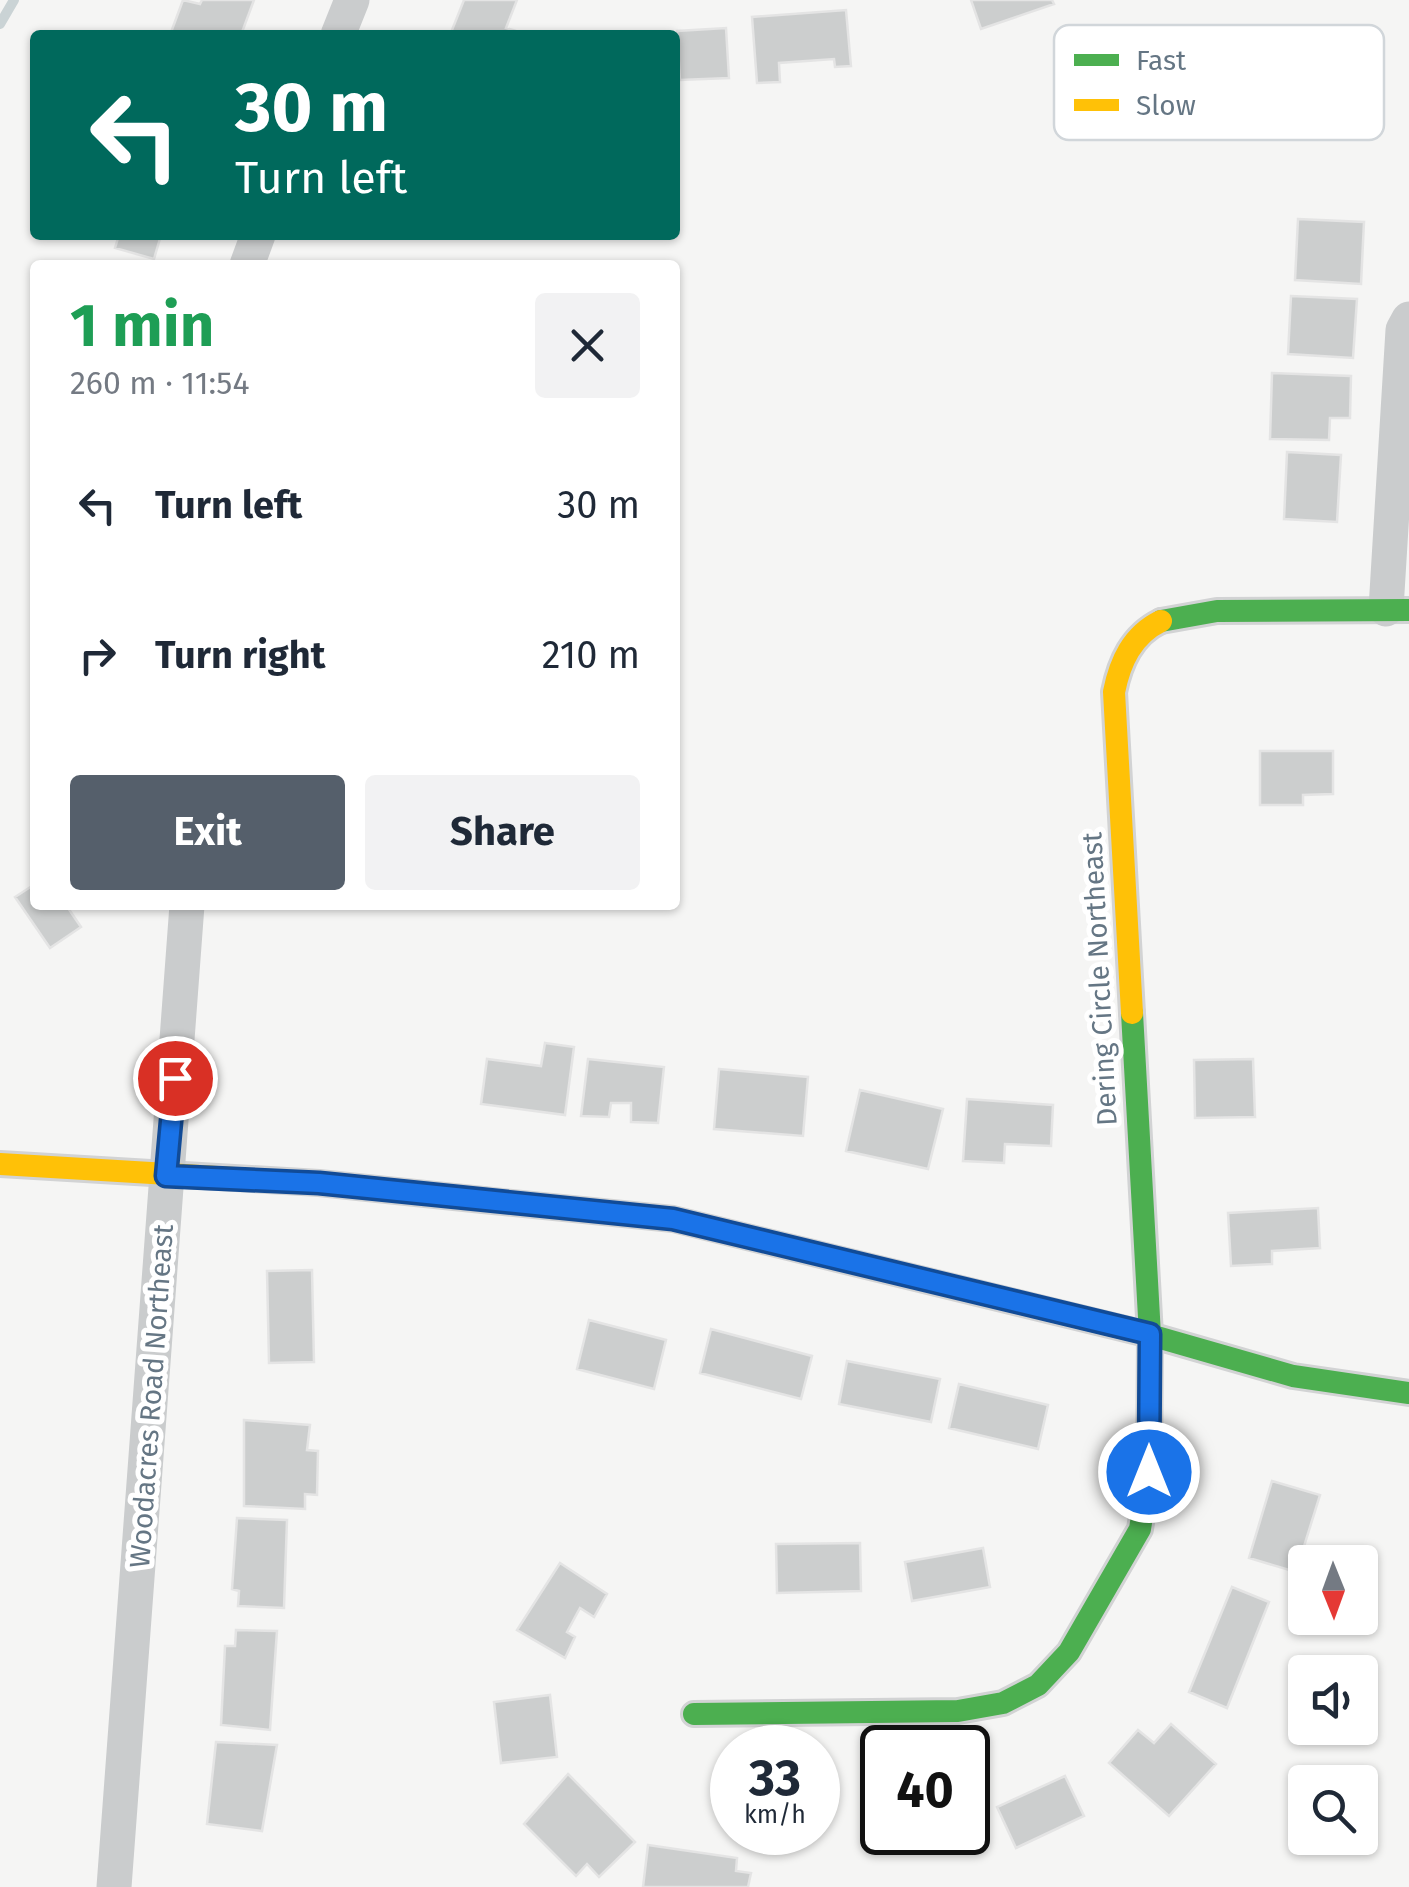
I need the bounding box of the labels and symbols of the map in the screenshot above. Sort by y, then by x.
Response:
legend [1054,25,1384,140]
text: Fast [1136,44,1187,77]
text: Slow [1136,89,1196,122]
street label: Dering Circle Northeast [1075,830,1124,1127]
pin [133,1036,218,1121]
street label: Woodacres Road Northeast [123,1222,180,1569]
position arrow [1097,1420,1201,1524]
north arrow [1288,1545,1378,1635]
speed limit sign: 40 [860,1725,990,1855]

